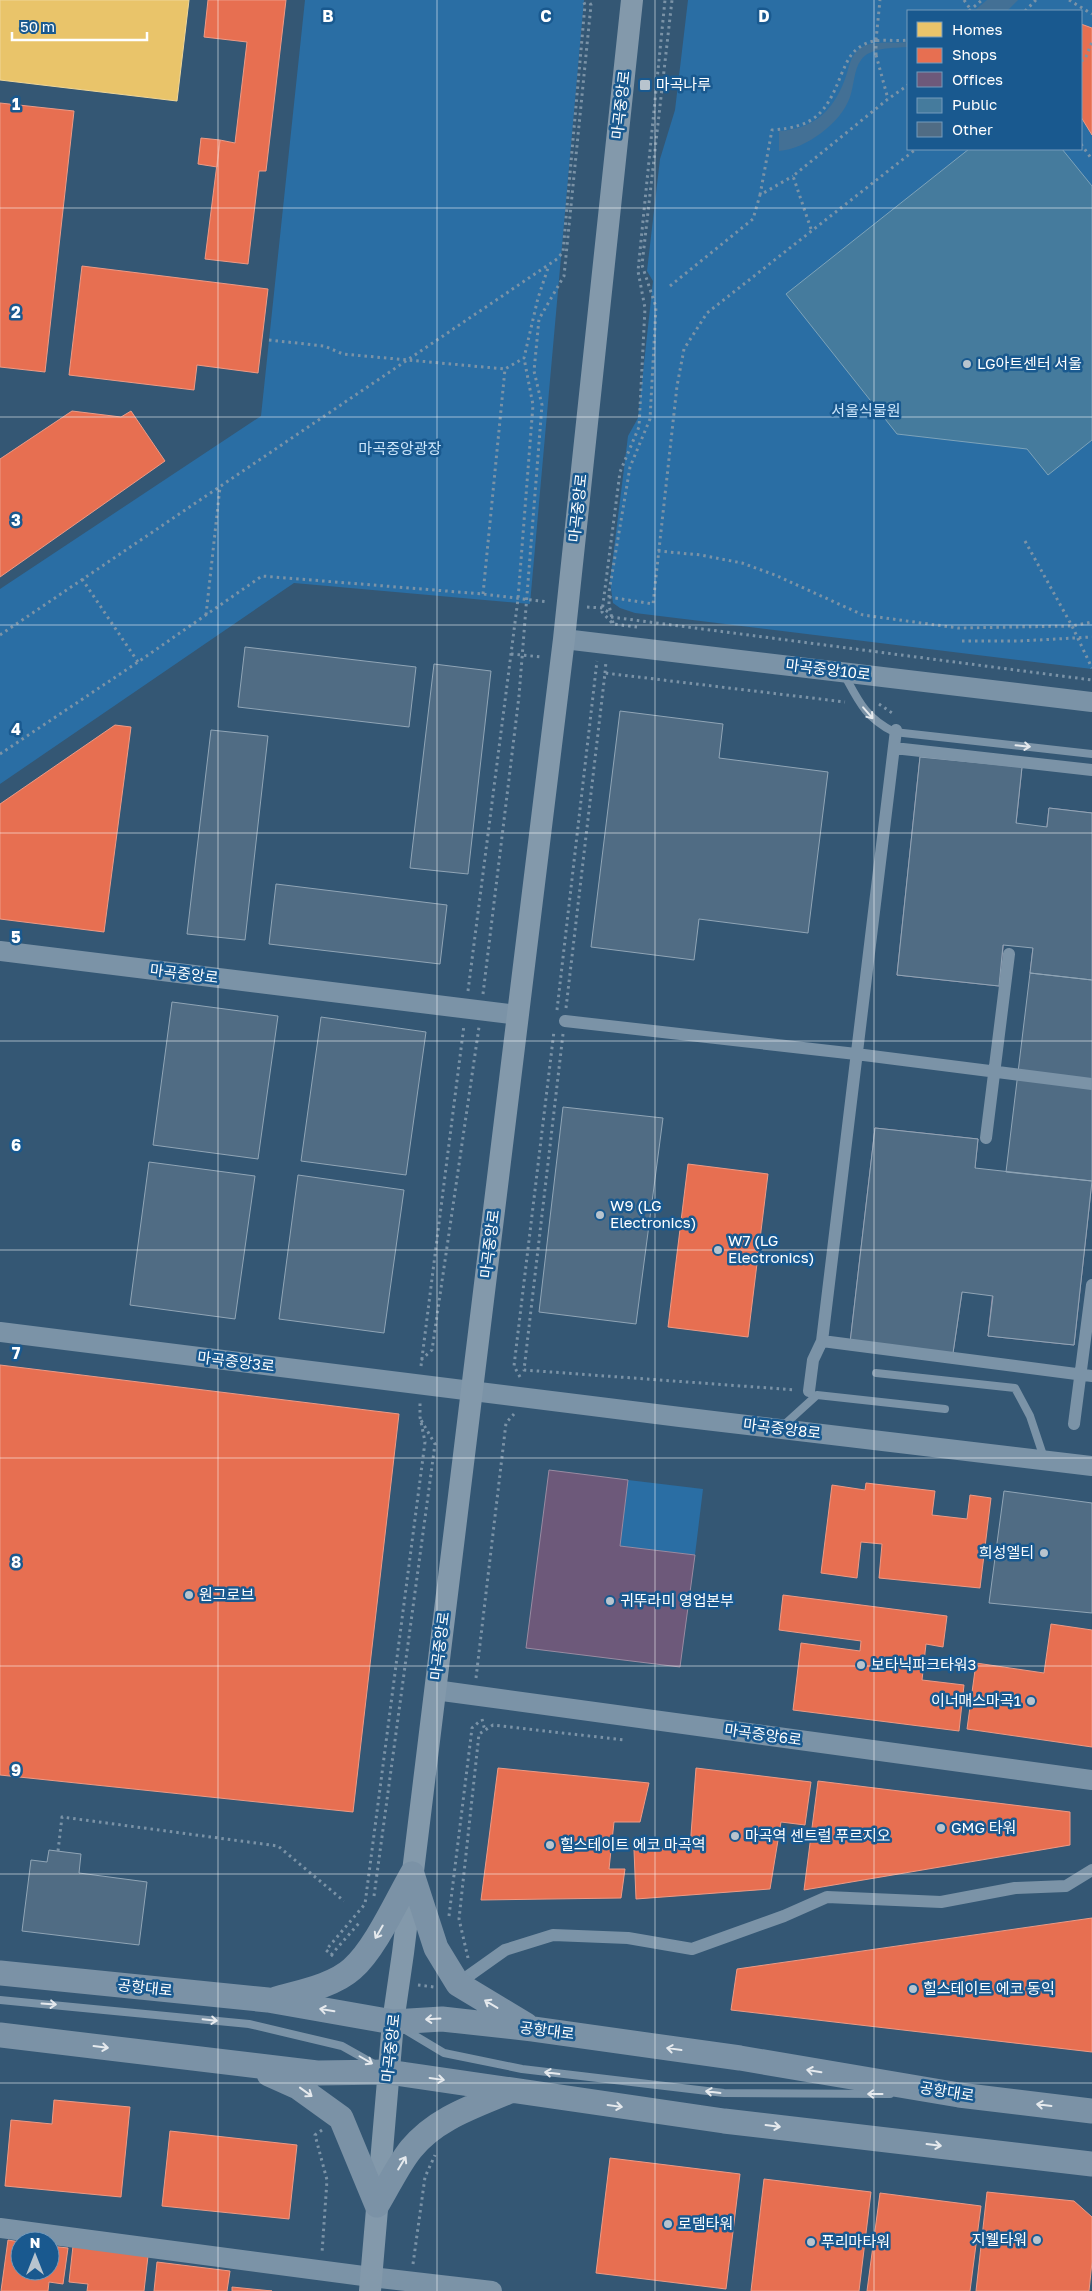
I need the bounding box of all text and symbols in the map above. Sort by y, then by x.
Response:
text: B [322,6,334,26]
text: C [540,6,552,26]
text: D [758,6,770,26]
scale bar [12,10,148,42]
legend [907,10,1082,150]
text: 50 m [20,17,55,35]
text: Homes [952,20,1002,38]
text: Shops [952,45,997,63]
street label: 마곡중앙로 [607,70,633,140]
text: Offices [952,70,1003,88]
place label: 마곡나루 [656,75,711,93]
marker: 마곡나루 [638,78,652,92]
text: 1 [12,94,20,114]
text: Public [952,95,997,113]
text: Other [952,120,993,138]
text: 2 [11,302,21,322]
place label: LG아트센터 서울 [977,354,1082,372]
marker: LG아트센터 서울 [961,358,973,370]
park label: 서울식물원 [831,401,901,419]
park label: 마곡중앙광장 [359,439,442,457]
street label: 마곡중앙로 [564,473,590,543]
text: 3 [11,510,21,530]
street label: 마곡중앙10로 [785,655,872,683]
one-way arrow [863,707,874,720]
text: 4 [11,719,21,739]
one-way arrow [1015,741,1031,751]
text: 5 [11,927,21,947]
street label: 마곡중앙로 [149,960,219,986]
text: 6 [11,1135,21,1155]
place label: W9 (LG Electronics) [610,1196,696,1231]
street label: 마곡중앙로 [476,1209,502,1279]
marker: W9 (LG Electronics) [594,1209,606,1221]
place label: W7 (LG Electronics) [728,1231,814,1266]
marker: W7 (LG Electronics) [712,1244,724,1256]
text: 7 [12,1343,21,1363]
street label: 마곡중앙3로 [196,1347,276,1375]
street label: 마곡중앙8로 [742,1414,822,1442]
place label: 희성엘티 [979,1543,1034,1561]
marker: 희성엘티 [1038,1547,1050,1559]
text: 8 [11,1552,21,1572]
place label: 원그로브 [199,1585,254,1603]
marker: 원그로브 [183,1589,195,1601]
place label: 귀뚜라미 영업본부 [620,1591,734,1609]
marker: 귀뚜라미 영업본부 [604,1595,616,1607]
street label: 마곡중앙로 [426,1611,452,1681]
place label: 보타닉파크타워3 [871,1655,976,1673]
marker: 보타닉파크타워3 [855,1659,867,1671]
place label: 이너매스마곡1 [931,1691,1021,1709]
marker: 이너매스마곡1 [1025,1695,1037,1707]
street label: 마곡중앙6로 [723,1720,803,1748]
text: 9 [11,1760,21,1780]
place label: GMG 타워 [951,1818,1016,1836]
marker: GMG 타워 [935,1822,947,1834]
place label: 마곡역 센트럴 푸르지오 [745,1826,891,1844]
marker: 마곡역 센트럴 푸르지오 [729,1830,741,1842]
place label: 힐스테이트 에코 마곡역 [560,1835,706,1853]
marker: 힐스테이트 에코 마곡역 [544,1839,556,1851]
one-way arrow [374,1924,384,1939]
street label: 공항대로 [117,1975,173,1999]
place label: 힐스테이트 에코 동익 [923,1979,1055,1997]
marker: 힐스테이트 에코 동익 [907,1983,919,1995]
one-way arrow [40,1999,56,2008]
one-way arrow [485,1999,499,2009]
one-way arrow [320,2004,336,2014]
street label: 마곡중앙로 [377,2013,403,2083]
one-way arrow [202,2015,218,2025]
one-way arrow [425,2015,441,2024]
street label: 공항대로 [519,2018,576,2042]
one-way arrow [92,2042,108,2052]
one-way arrow [666,2044,682,2054]
one-way arrow [359,2055,373,2065]
one-way arrow [806,2065,822,2075]
one-way arrow [544,2068,560,2078]
one-way arrow [428,2075,444,2085]
street label: 공항대로 [918,2078,976,2104]
one-way arrow [298,2087,312,2098]
one-way arrow [705,2087,721,2097]
one-way arrow [868,2089,884,2099]
one-way arrow [1036,2100,1052,2110]
one-way arrow [606,2101,622,2111]
one-way arrow [764,2121,780,2131]
one-way arrow [926,2140,942,2150]
one-way arrow [398,2156,408,2170]
place label: 로뎀타워 [678,2214,733,2232]
marker: 로뎀타워 [662,2218,674,2230]
place label: 지웰타워 [972,2230,1027,2248]
north arrow [10,2231,60,2281]
place label: 푸리마타워 [821,2232,890,2250]
text: N [30,2234,40,2251]
marker: 지웰타워 [1031,2234,1043,2246]
marker: 푸리마타워 [805,2236,817,2248]

